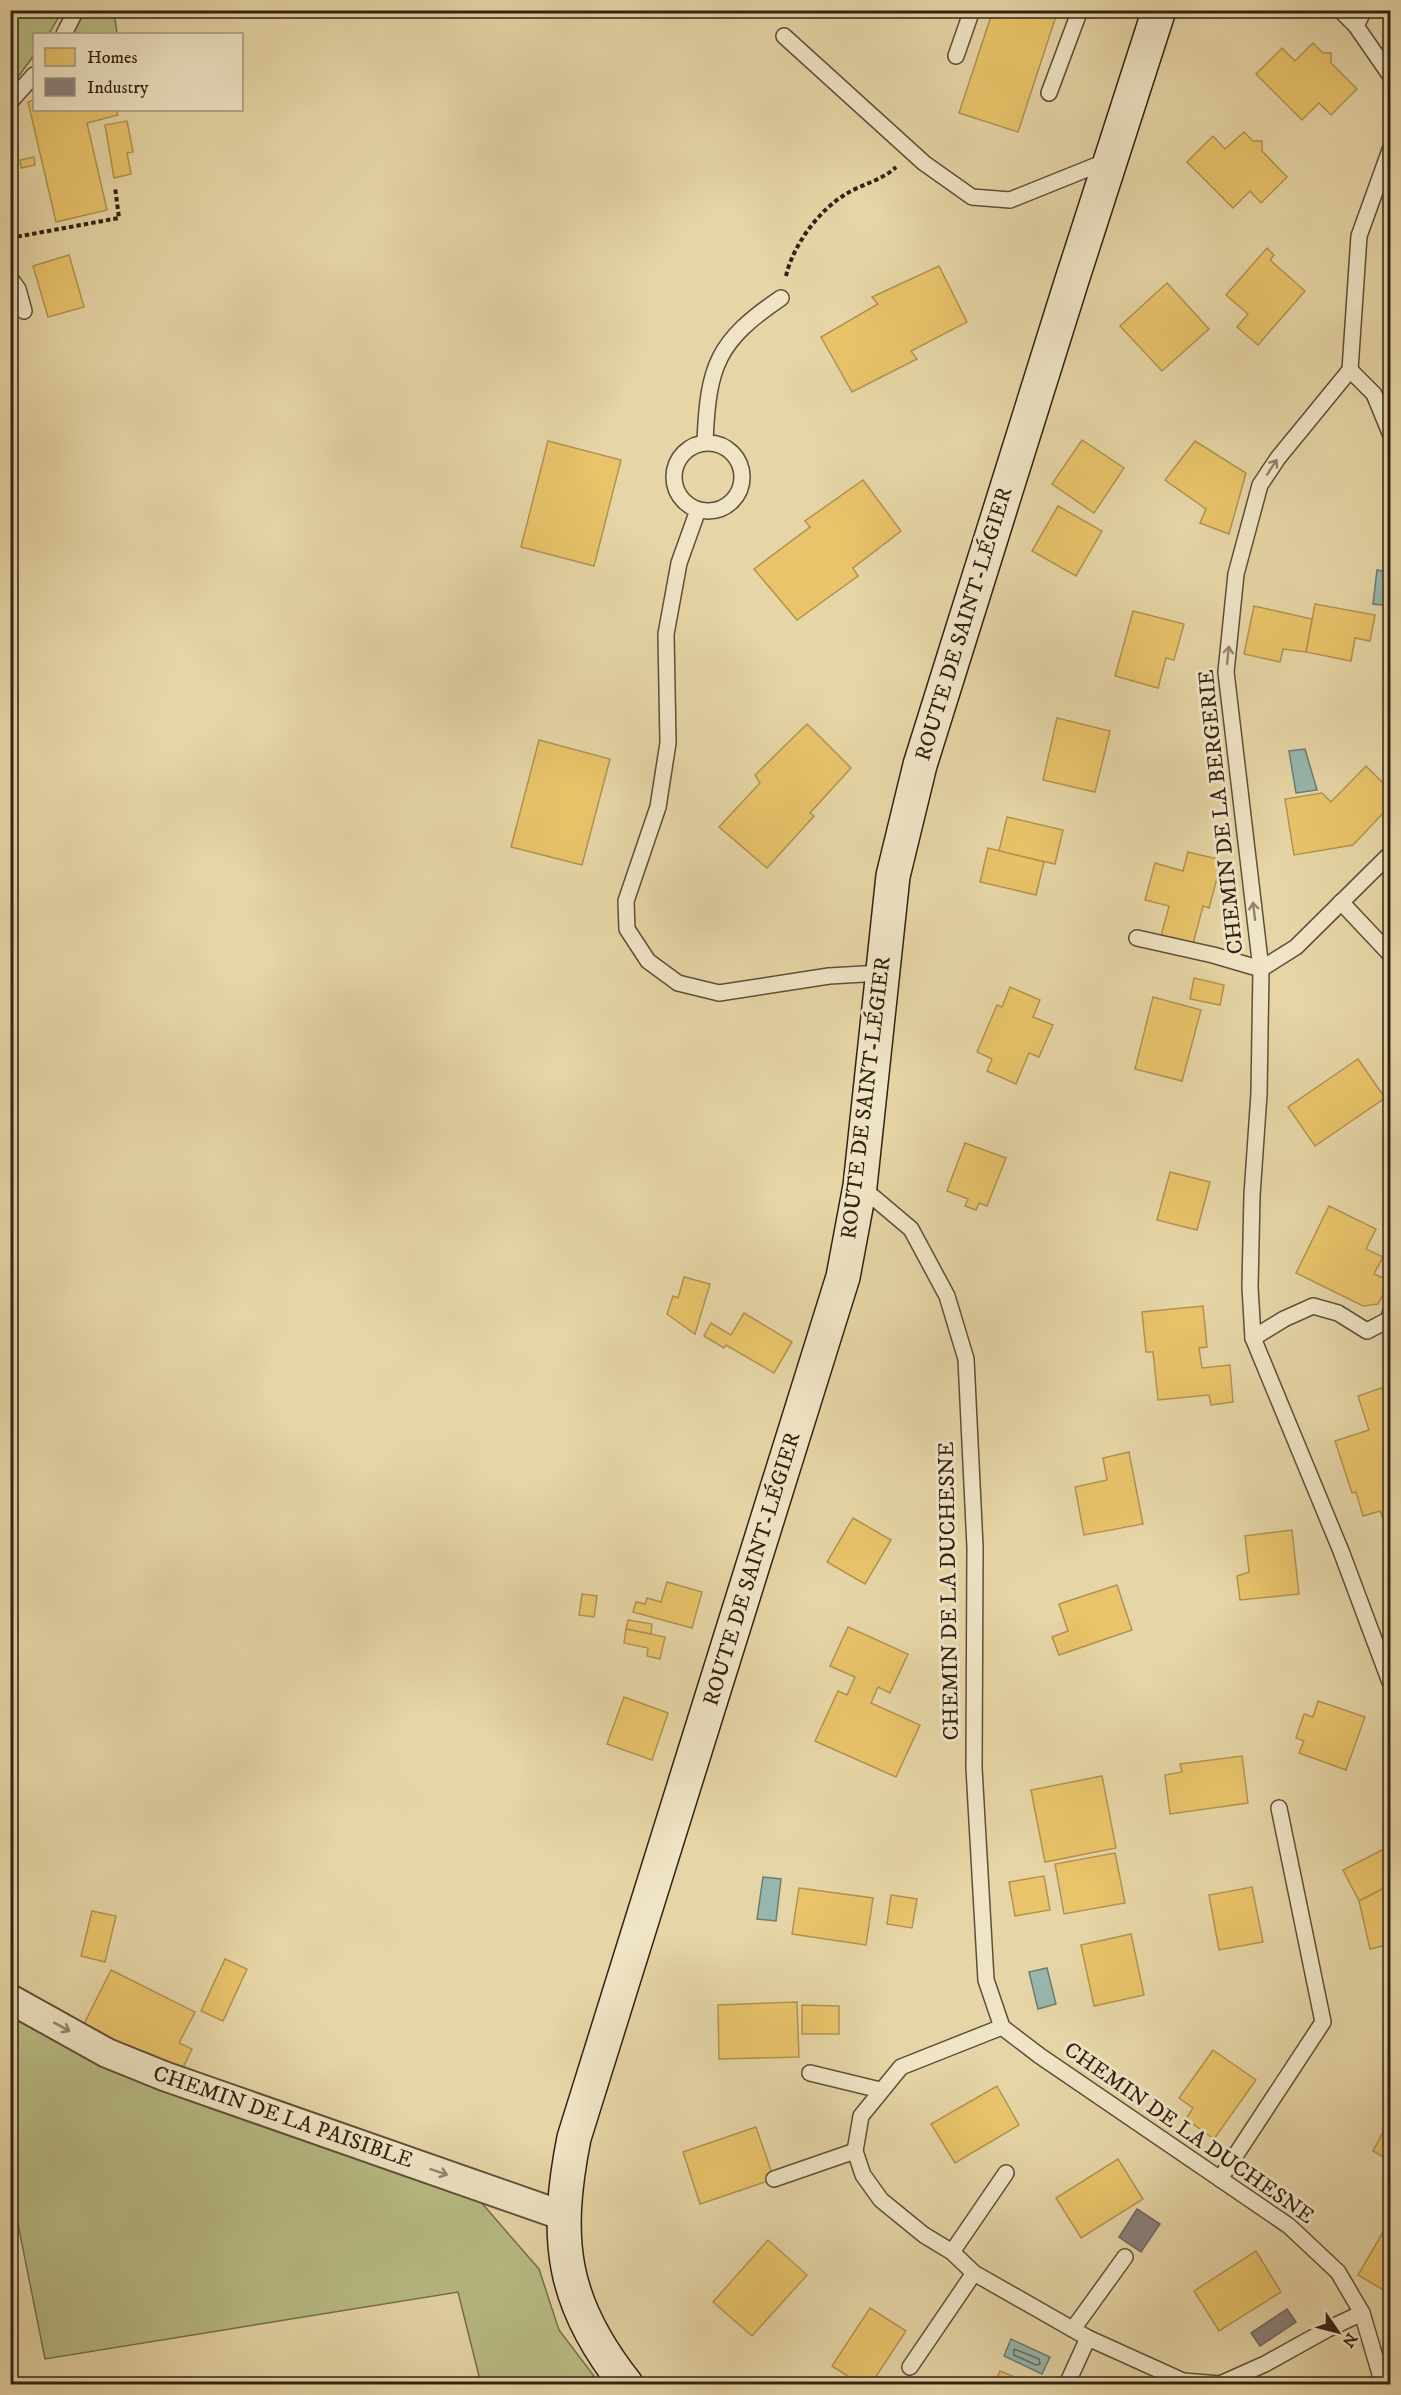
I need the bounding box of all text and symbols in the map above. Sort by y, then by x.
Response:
legend [33,33,243,111]
text: Homes [87,47,138,69]
text: Industry [87,77,149,99]
one-way arrow [1266,459,1278,476]
street label: ROUTE DE SAINT-LÉGIER [909,484,1019,764]
one-way arrow [1223,645,1234,665]
street label: CHEMIN DE LA BERGERIE [1193,668,1249,956]
one-way arrow [1248,902,1259,922]
street label: ROUTE DE SAINT-LÉGIER [835,955,897,1241]
street label: ROUTE DE SAINT-LÉGIER [697,1429,807,1709]
street label: CHEMIN DE LA DUCHESNE [933,1441,965,1741]
one-way arrow [52,2022,70,2033]
street label: CHEMIN DE LA DUCHESNE [1059,2036,1319,2230]
street label: CHEMIN DE LA PAISIBLE [149,2060,417,2174]
one-way arrow [429,2168,448,2179]
north arrow [1308,2302,1368,2362]
text: N [1338,2329,1361,2351]

